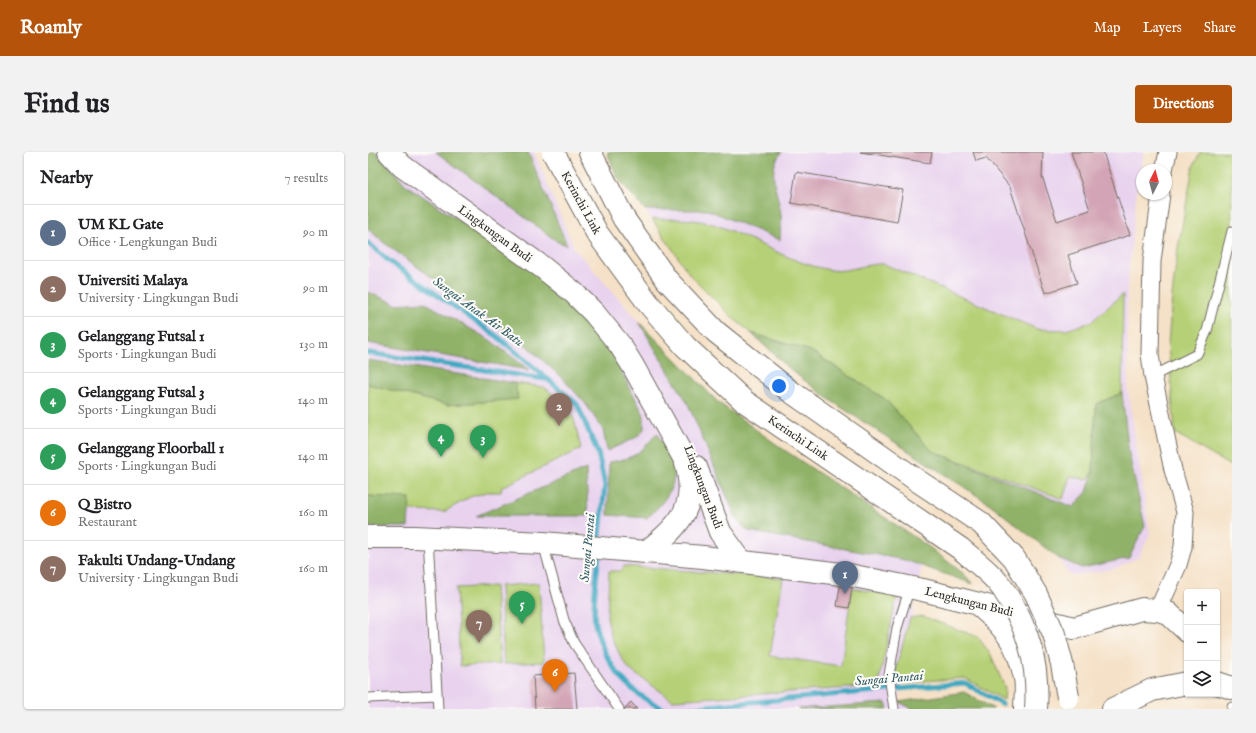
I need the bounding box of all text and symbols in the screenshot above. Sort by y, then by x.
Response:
text: Roamly [20,16,82,40]
text: Map [1094,19,1121,37]
text: Layers [1143,19,1182,37]
text: Share [1204,19,1236,37]
button: Directions [1135,85,1232,123]
text: Find us [24,87,110,122]
north arrow [1136,164,1172,200]
text: Nearby [40,168,93,189]
street label: Kerinchi Link [557,169,605,238]
text: 7 results [284,170,328,187]
street label: Lingkungan Budi [455,202,535,266]
text: UM KL Gate [78,215,163,234]
text: 1 [51,224,55,241]
text: 90 m [303,224,328,241]
text: Office · Lengkungan Budi [78,234,217,251]
text: Universiti Malaya [78,271,188,290]
water label: Sungai Anak Air Batu [428,273,527,352]
text: 2 [50,280,56,297]
text: 90 m [303,280,328,297]
text: University · Lingkungan Budi [78,290,238,307]
text: Gelanggang Futsal 1 [78,327,205,346]
text: 3 [51,336,55,353]
text: 130 m [299,336,328,353]
text: Sports · Lingkungan Budi [78,346,217,363]
your location [769,376,789,396]
text: Gelanggang Futsal 3 [78,383,205,402]
text: 4 [50,392,56,409]
text: 140 m [298,392,328,409]
pin: 2 [546,393,572,426]
text: Sports · Lingkungan Budi [78,402,217,419]
street label: Kerinchi Link [765,412,832,464]
pin: 4 [428,424,454,457]
pin: 3 [470,425,496,458]
text: Gelanggang Floorball 1 [78,439,224,458]
street label: Lingkungan Budi [680,443,726,531]
text: 5 [51,448,55,465]
text: 140 m [298,448,328,465]
text: Sports · Lingkungan Budi [78,458,217,475]
text: Q Bistro [78,495,132,514]
text: 6 [50,504,56,521]
text: 160 m [298,504,328,521]
water label: Sungai Pantai [577,512,601,583]
text: Restaurant [78,514,137,531]
text: Fakulti Undang-Undang [78,551,235,570]
text: 7 [50,560,56,577]
text: 160 m [298,560,328,577]
pin: 1 [832,561,858,594]
text: University · Lingkungan Budi [78,570,238,587]
street label: Lengkungan Budi [923,584,1015,620]
map controls [1184,589,1220,697]
button: + [1184,589,1220,625]
pin: 5 [509,591,535,624]
pin: 7 [466,610,492,643]
button: − [1184,625,1220,661]
pin: 6 [542,659,568,692]
button: layers [1184,661,1220,697]
water label: Sungai Pantai [854,667,925,691]

